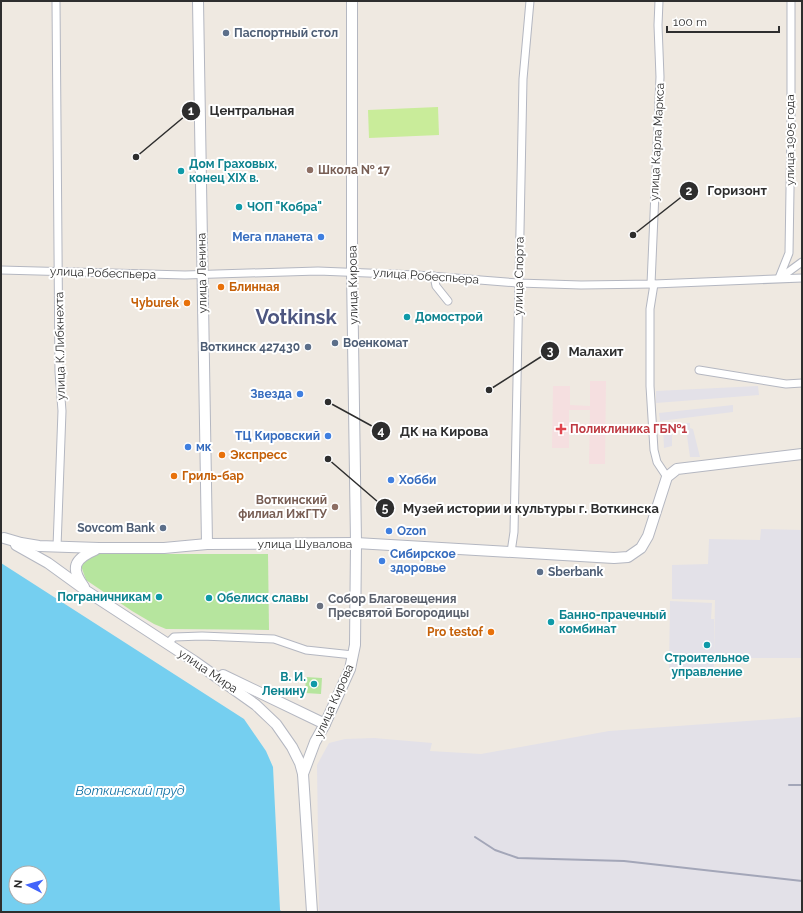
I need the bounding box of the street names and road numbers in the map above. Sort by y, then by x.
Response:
street label: улица Карла Маркса [647,82,667,202]
street label: улица 1905 года [783,94,797,186]
street label: улица Ленина [194,233,210,313]
street label: улица Спорта [511,236,527,316]
street label: улица Кирова [345,245,361,325]
street label: улица Робеспьера [50,264,156,282]
street label: улица Робеспьера [373,265,479,287]
street label: улица К.Либкнехта [52,292,68,400]
street label: улица Шувалова [258,537,352,551]
street label: улица Мира [176,646,240,696]
street label: улица Кирова [311,662,357,740]

